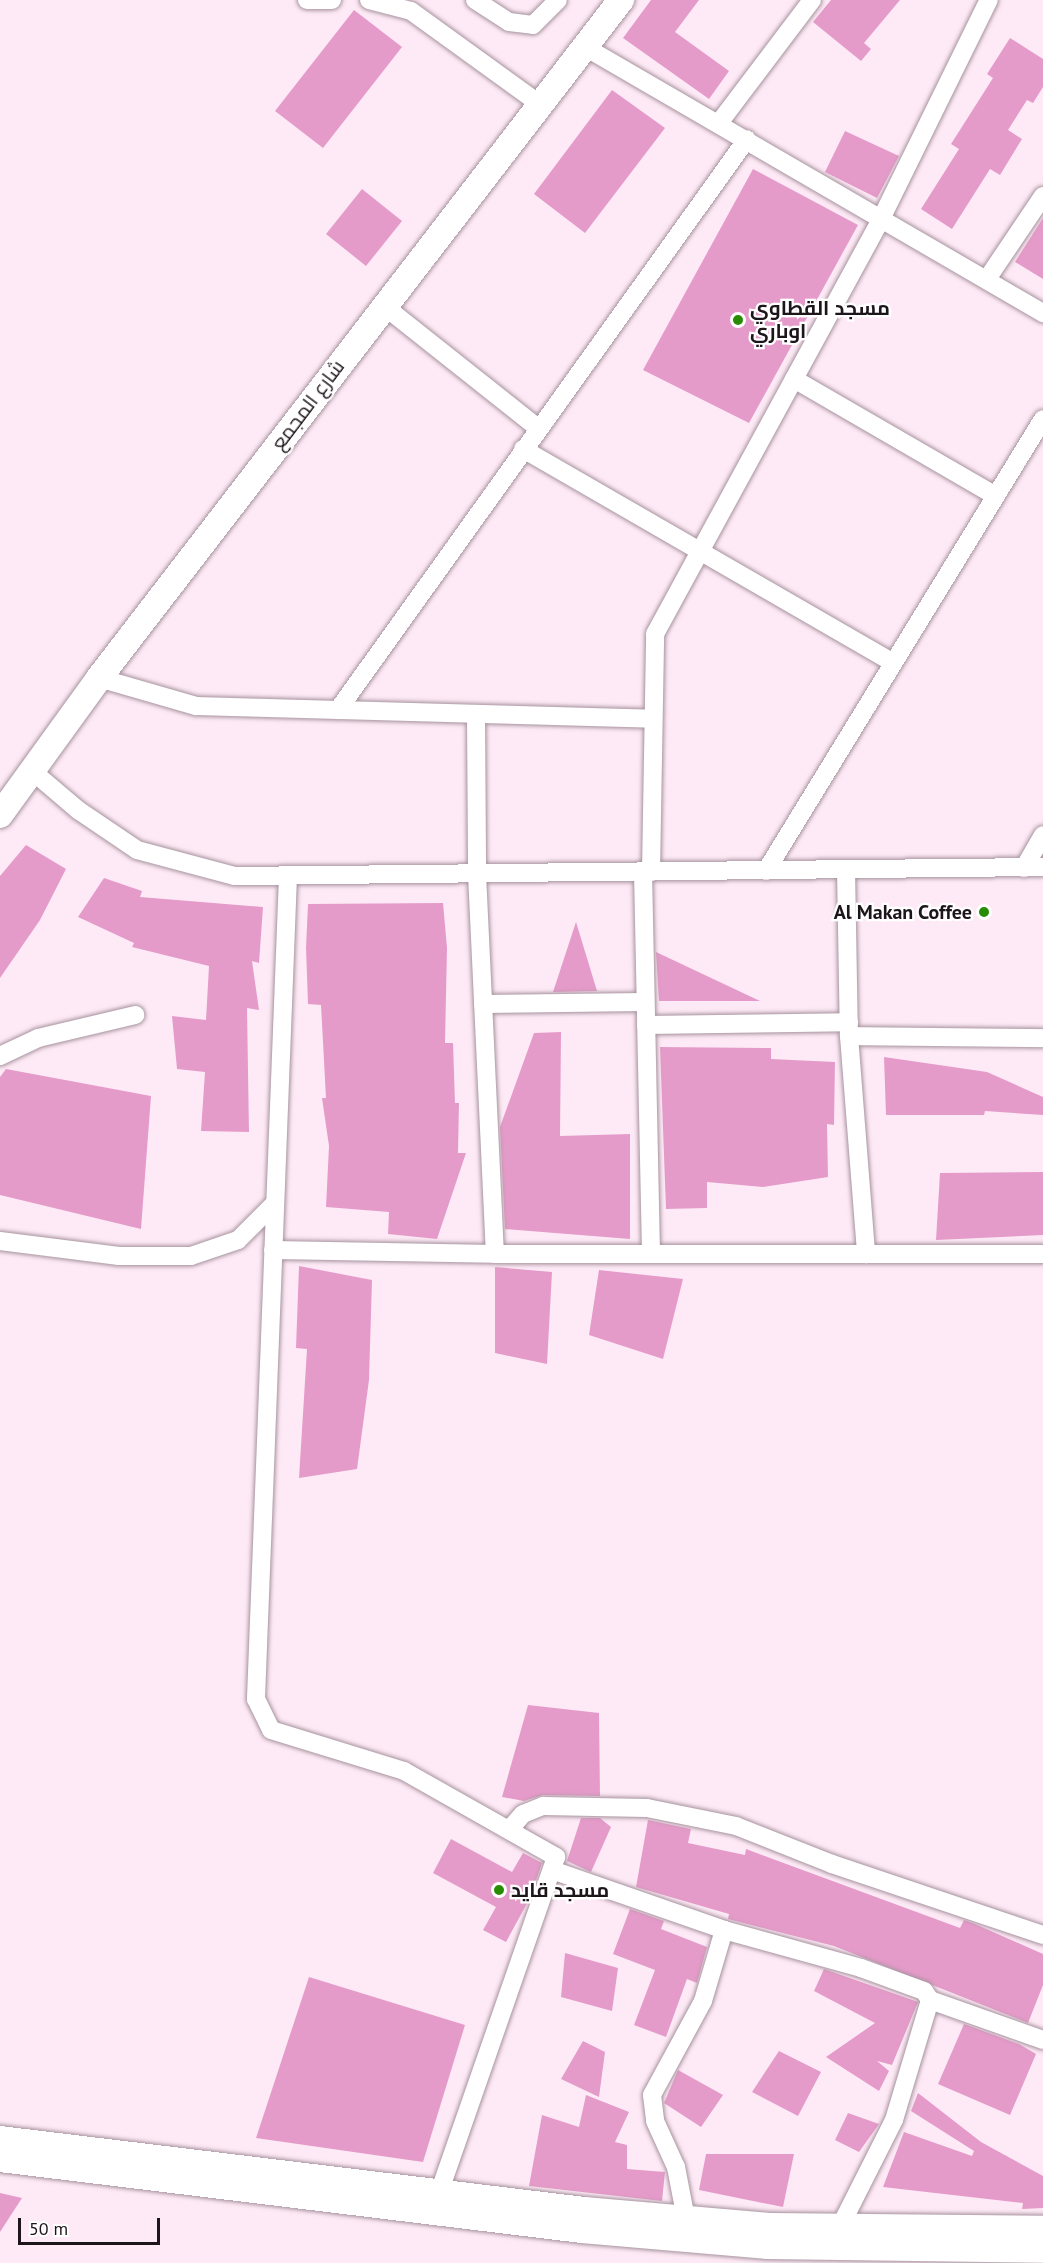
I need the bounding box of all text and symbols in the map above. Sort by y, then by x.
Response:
place label: مسجد القطاوي اوباري [750,296,890,343]
marker: مسجد القطاوي اوباري [731,313,745,327]
street label: شارع المجمع [266,355,350,455]
place label: Al Makan Coffee [833,900,972,924]
marker: Al Makan Coffee [977,905,991,919]
place label: مسجد قايد [511,1878,609,1902]
marker: مسجد قايد [492,1883,506,1897]
scale bar [21,2206,164,2244]
text: 50 m [29,2217,68,2240]

